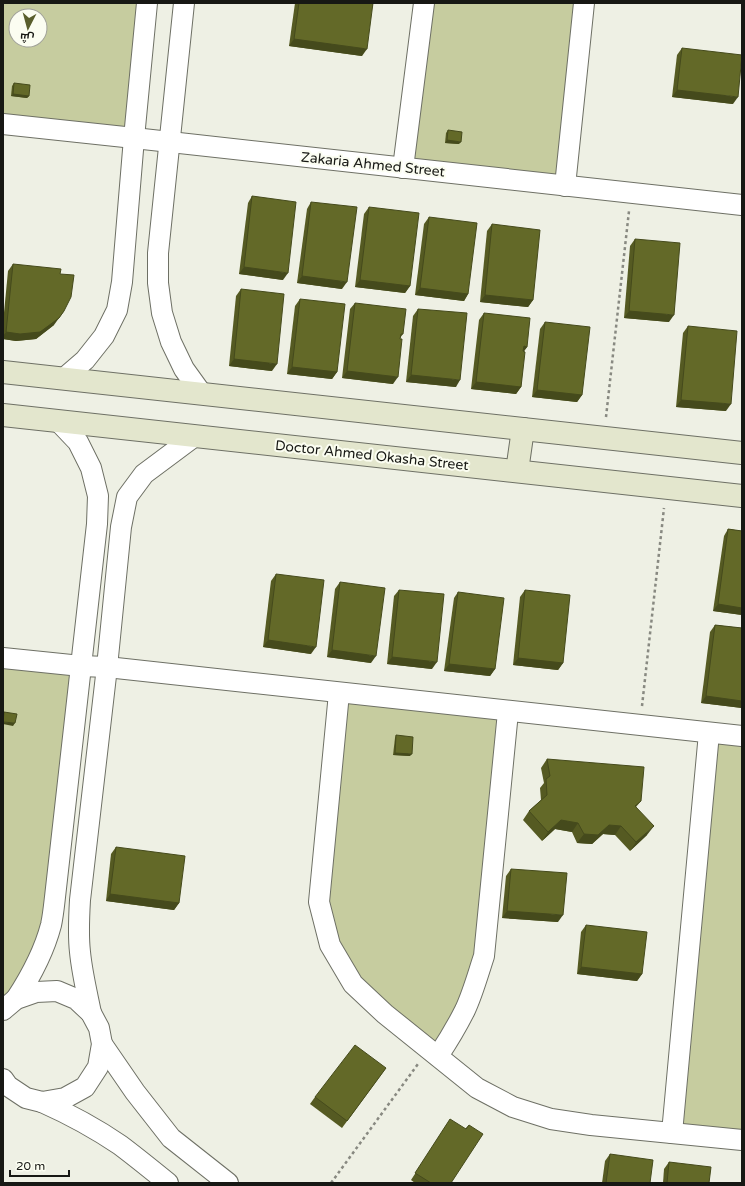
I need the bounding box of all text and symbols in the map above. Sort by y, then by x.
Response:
north arrow [8,8,48,48]
text: ش [19,30,35,45]
street label: Zakaria Ahmed Street [300,148,446,181]
street label: Doctor Ahmed Okasha Street [274,437,470,474]
scale bar [10,1152,69,1178]
text: 20 m [16,1159,45,1173]

